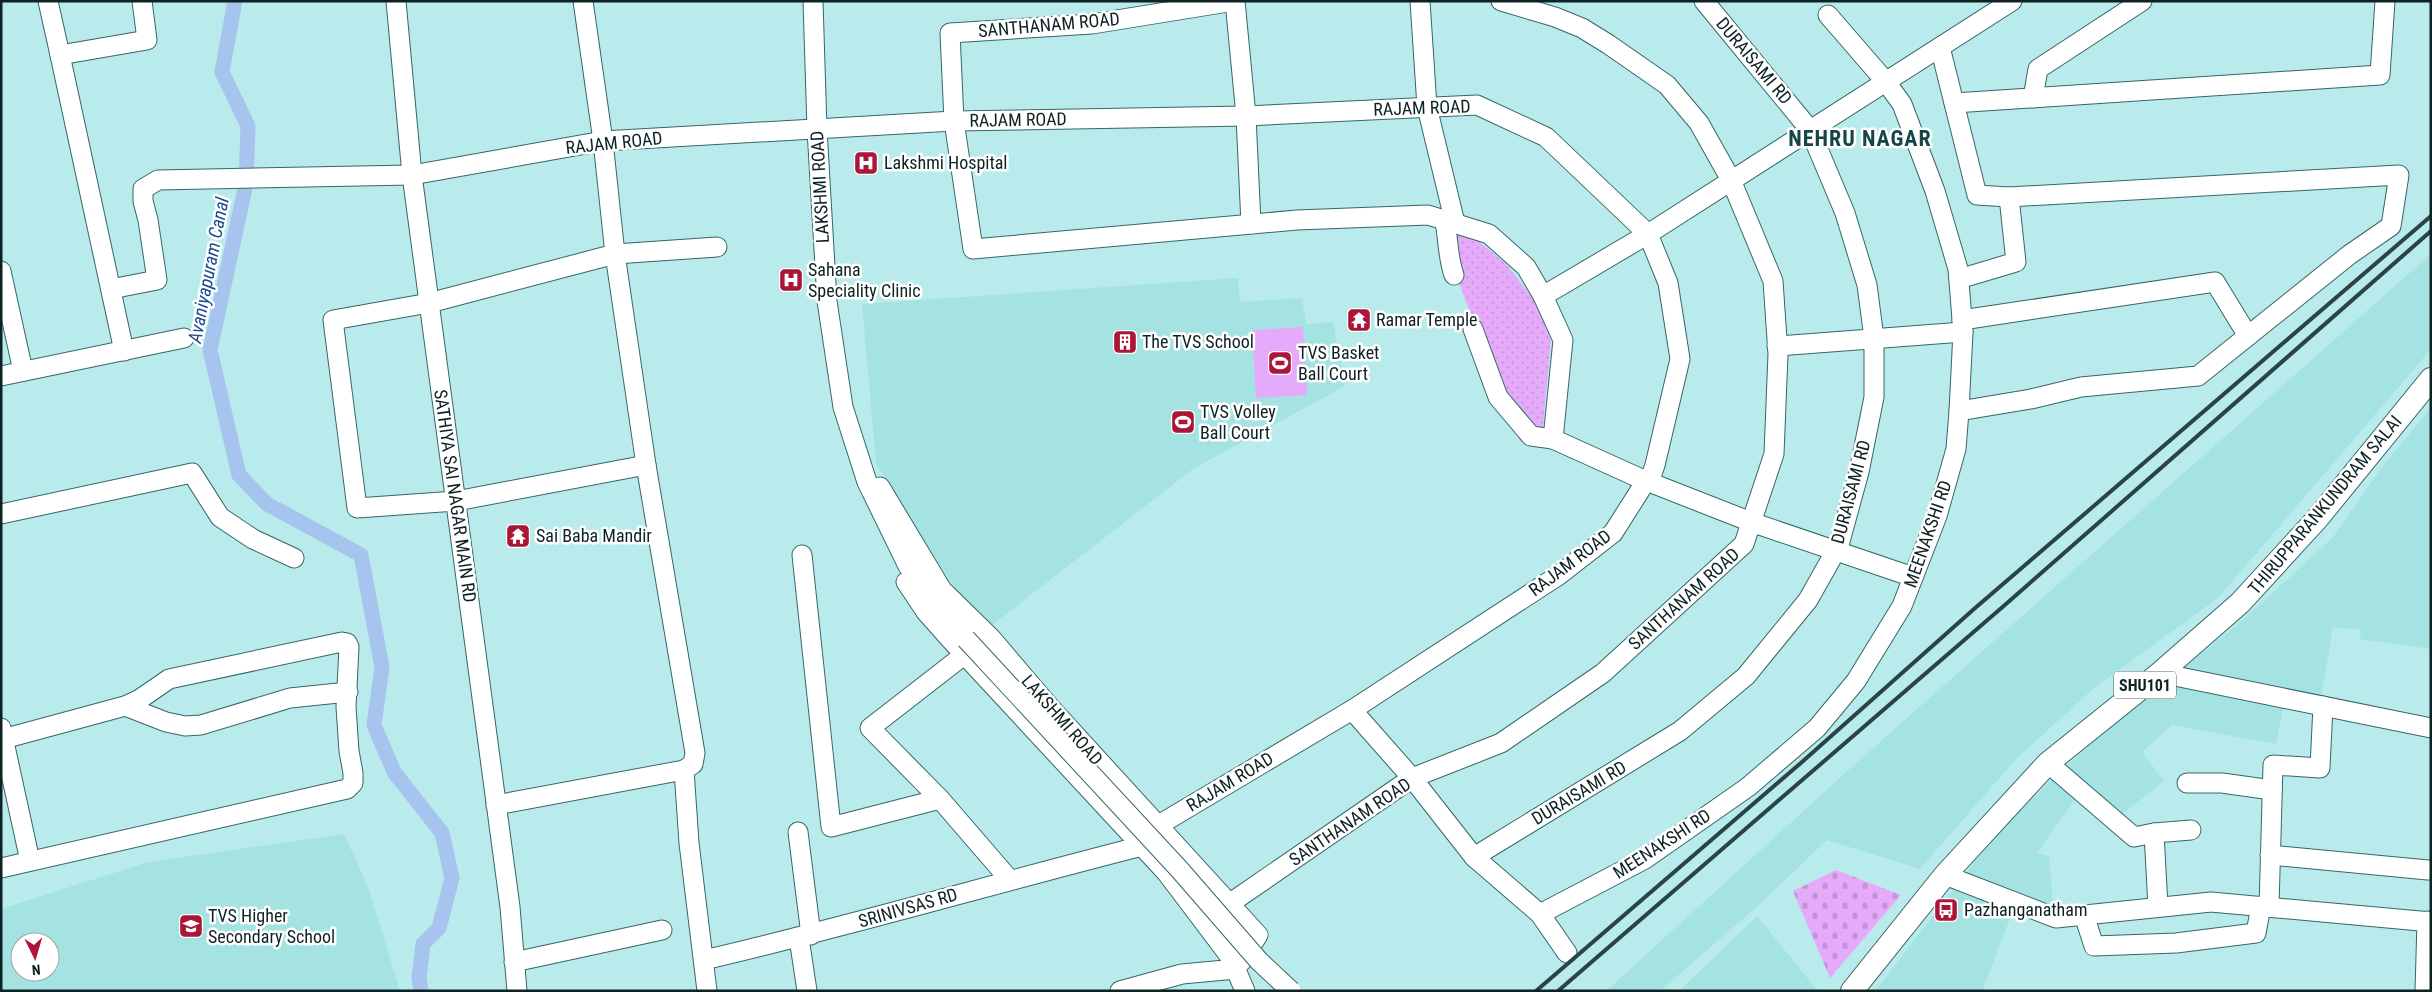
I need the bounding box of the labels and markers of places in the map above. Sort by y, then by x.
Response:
hospital icon: Lakshmi Hospital [853,150,879,176]
place label: Lakshmi Hospital [884,152,1008,173]
place label: Sahana Speciality Clinic [808,259,921,301]
hospital icon: Sahana Speciality Clinic [778,267,804,293]
temple icon: Ramar Temple [1346,307,1372,333]
place label: Ramar Temple [1376,309,1478,330]
building icon: The TVS School [1112,329,1138,355]
place label: The TVS School [1142,331,1254,352]
place label: TVS Basket Ball Court [1298,342,1379,384]
sports icon: TVS Basket Ball Court [1267,350,1293,376]
place label: TVS Volley Ball Court [1200,401,1276,443]
sports icon: TVS Volley Ball Court [1170,409,1196,435]
temple icon: Sai Baba Mandir [505,523,531,549]
place label: Sai Baba Mandir [536,525,652,546]
bus stop icon: Pazhanganatham [1933,897,1959,923]
place label: Pazhanganatham [1964,899,2087,920]
place label: TVS Higher Secondary School [208,905,335,947]
school or university icon: TVS Higher Secondary School [178,913,204,939]

